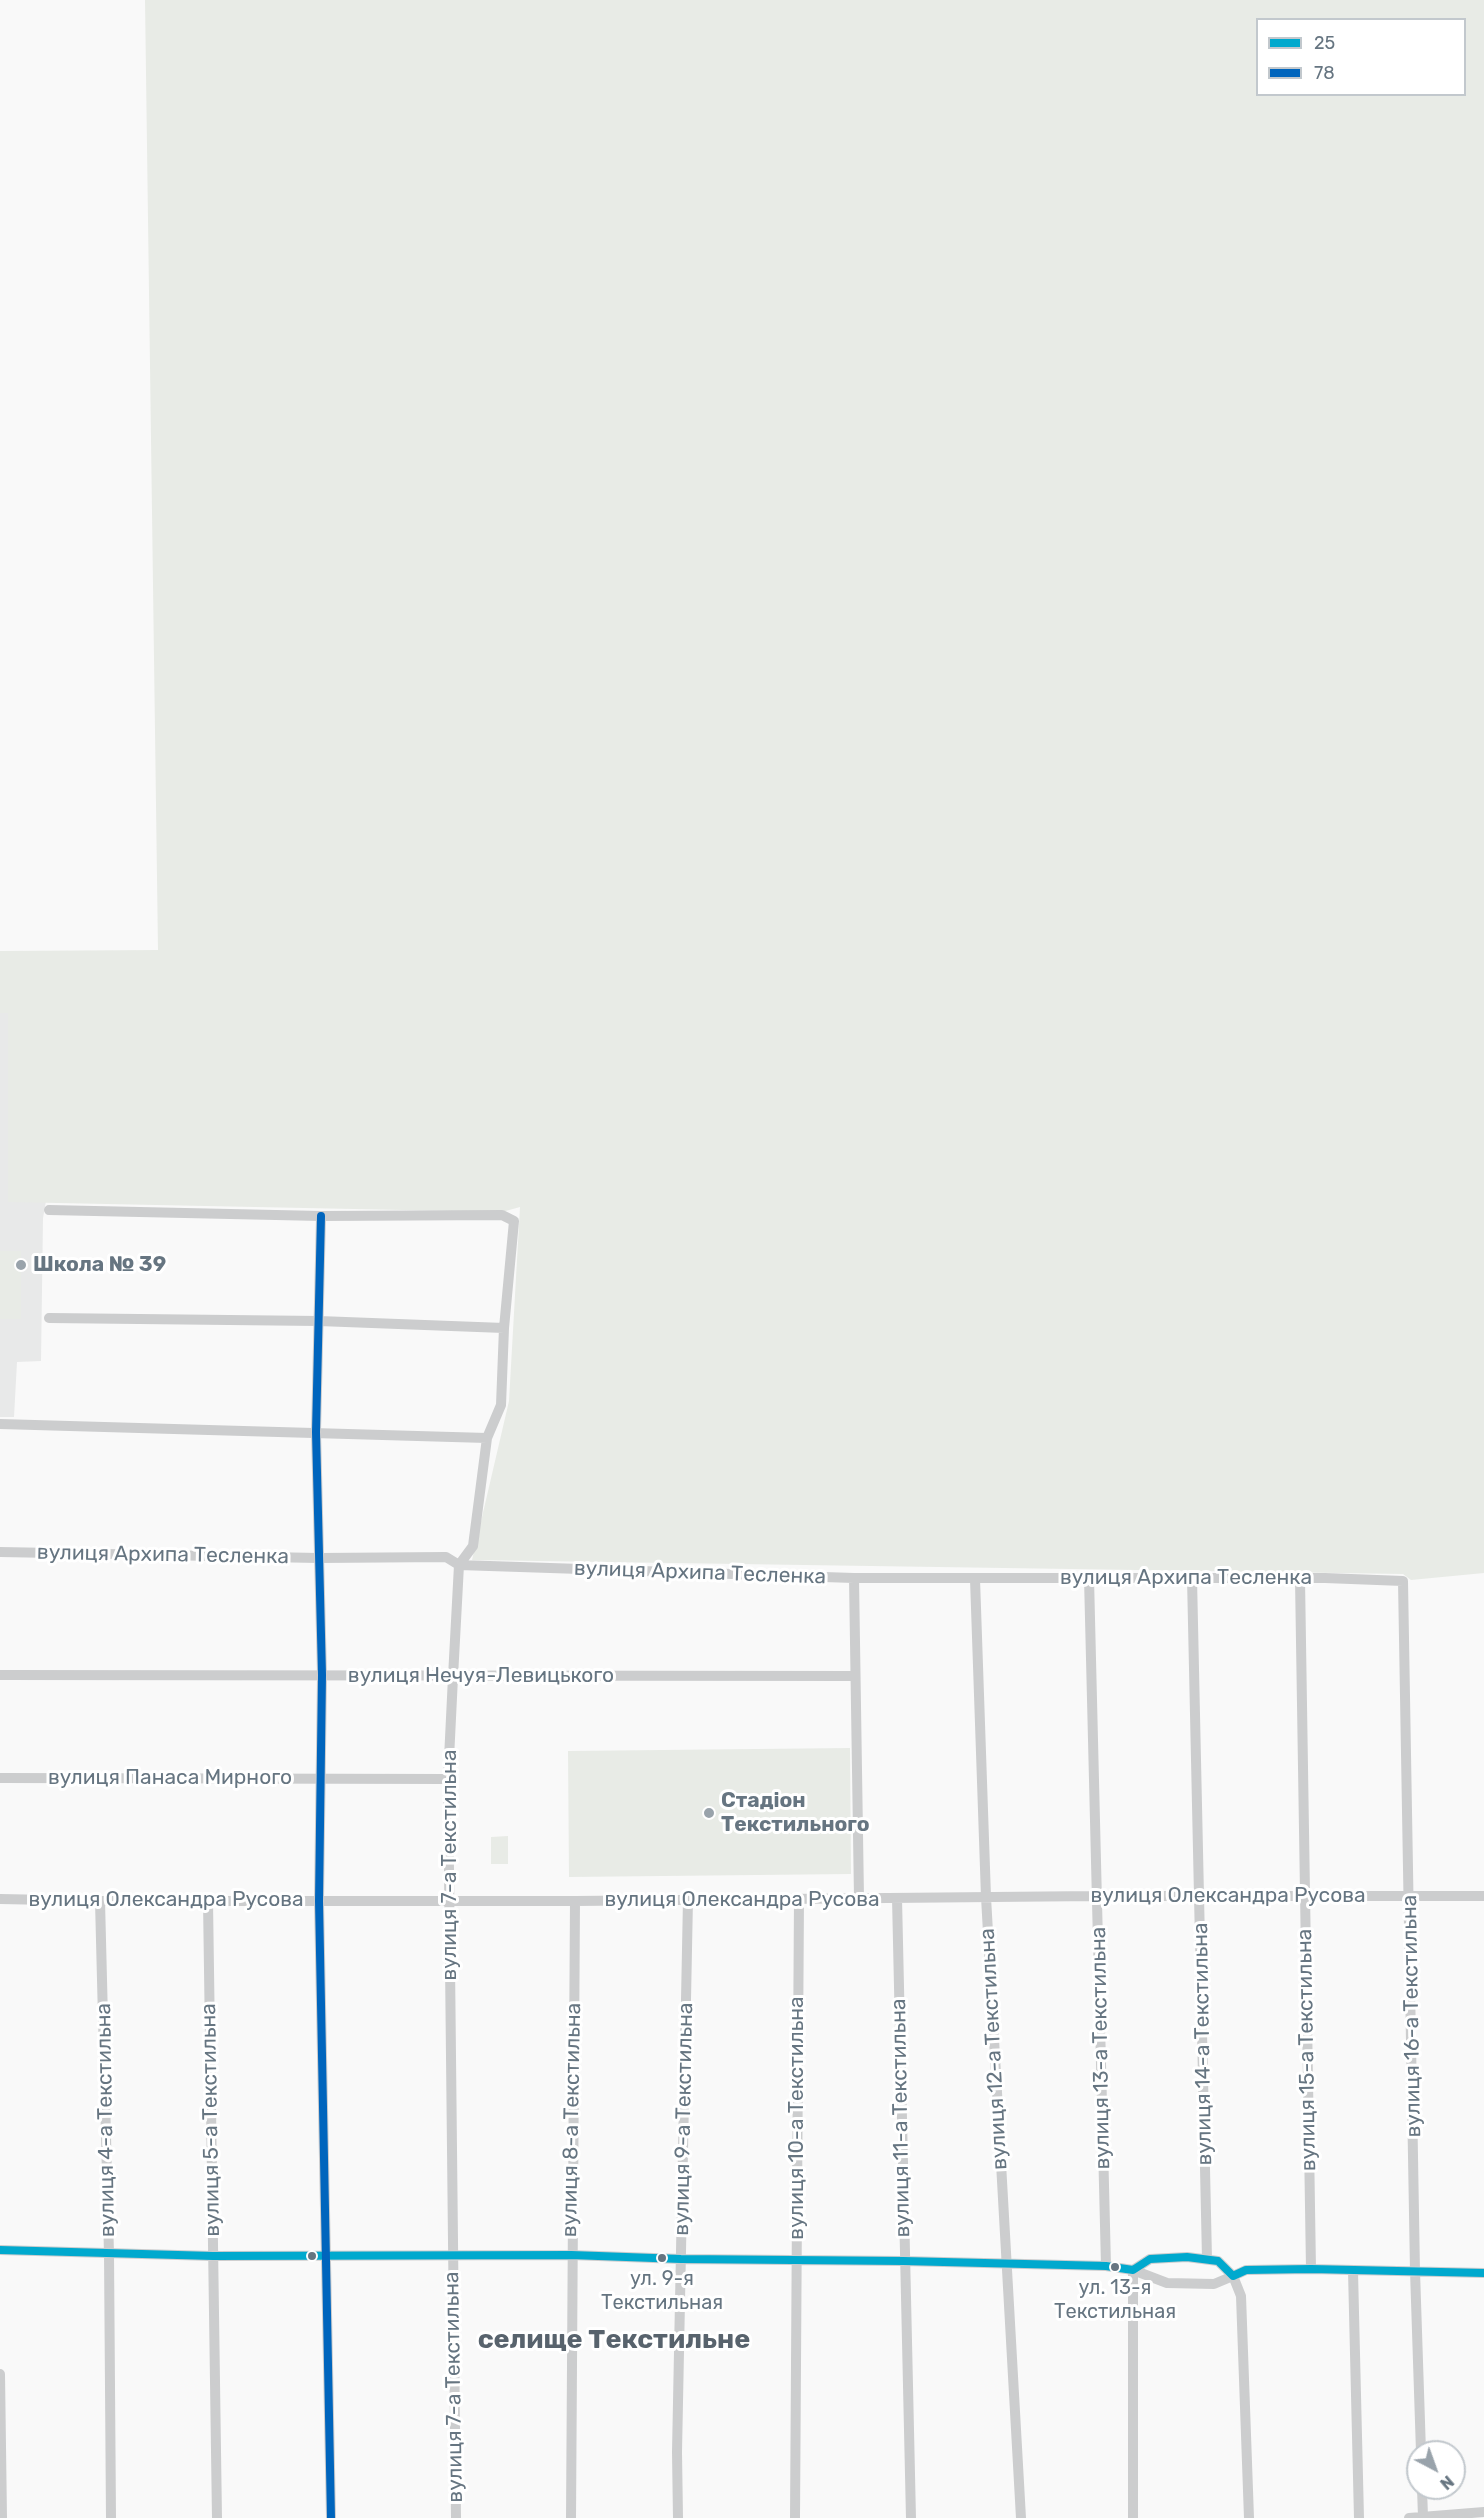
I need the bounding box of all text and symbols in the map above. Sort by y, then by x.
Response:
legend [1256,18,1466,96]
text: 25 [1314,32,1335,54]
text: 78 [1314,62,1335,84]
place label: Школа № 39 [33,1252,166,1278]
marker: Школа № 39 [14,1258,28,1272]
street label: вулиця Архипа Тесленка [37,1540,289,1570]
street label: вулиця Архипа Тесленка [574,1556,826,1590]
street label: вулиця Архипа Тесленка [1060,1565,1312,1591]
street label: вулиця Нечуя-Левицького [348,1663,614,1689]
street label: вулиця 7-а Текстильна [437,1749,463,1981]
street label: вулиця Панаса Мирного [48,1765,292,1791]
place label: Стадіон Текстильного [721,1788,870,1838]
marker: Стадіон Текстильного [702,1806,716,1820]
street label: вулиця Олександра Русова [1090,1883,1366,1909]
street label: вулиця Олександра Русова [28,1887,304,1913]
street label: вулиця Олександра Русова [604,1887,880,1913]
street label: вулиця 16-а Текстильна [1397,1894,1427,2138]
street label: вулиця 14-а Текстильна [1188,1922,1218,2166]
street label: вулиця 13-а Текстильна [1086,1927,1116,2169]
street label: вулиця 12-а Текстильна [975,1928,1013,2170]
street label: вулиця 15-а Текстильна [1292,1929,1322,2171]
street label: вулиця 10-а Текстильна [784,1996,810,2240]
street label: вулиця 11-а Текстильна [886,1998,916,2238]
street label: вулиця 9-а Текстильна [669,2002,699,2236]
street label: вулиця 4-а Текстильна [91,2003,121,2237]
street label: вулиця 5-а Текстильна [196,2003,226,2237]
street label: вулиця 8-а Текстильна [557,2003,587,2237]
unlabelled marker [306,2250,318,2262]
marker: ул. 9-я Текстильная [656,2252,668,2264]
marker: ул. 13-я Текстильная [1109,2261,1121,2273]
place label: ул. 9-я Текстильная [601,2267,723,2314]
street label: вулиця 7-а Текстильна [439,2271,469,2503]
place label: ул. 13-я Текстильная [1054,2276,1176,2323]
district label: селище Текстильне [478,2324,750,2356]
north arrow [1406,2440,1466,2500]
text: N [1436,2472,1457,2493]

